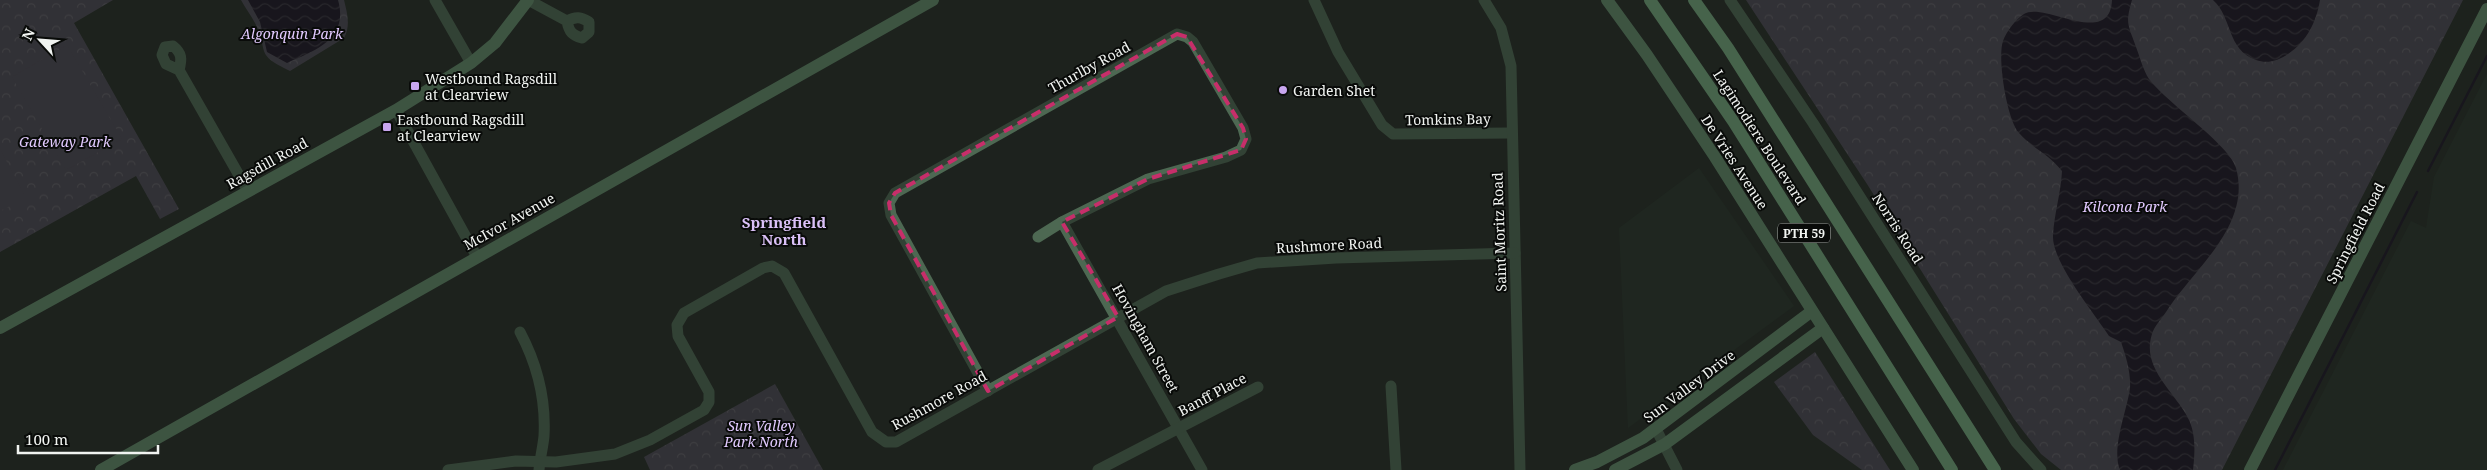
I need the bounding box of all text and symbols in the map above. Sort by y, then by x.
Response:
north arrow [15,15,65,65]
park label: Algonquin Park [240,24,344,43]
text: N [17,25,39,43]
street label: Thurlby Road [1045,36,1134,97]
street label: Lagimodiere Boulevard [1709,66,1811,208]
place label: Westbound Ragsdill at Clearview [425,69,558,104]
marker: Westbound Ragsdill at Clearview [409,80,421,92]
place label: Garden Shet [1293,81,1375,100]
marker: Garden Shet [1277,84,1289,96]
street label: Tomkins Bay [1405,109,1491,129]
place label: Eastbound Ragsdill at Clearview [397,110,525,145]
street label: De Vries Avenue [1697,111,1773,213]
marker: Eastbound Ragsdill at Clearview [381,121,393,133]
park label: Gateway Park [19,132,112,151]
street label: Ragsdill Road [223,133,311,193]
street label: Saint Moritz Road [1487,172,1511,292]
street label: Springfield Road [2321,179,2389,287]
street label: McIvor Avenue [460,188,558,254]
street label: Norris Road [1868,189,1928,267]
park label: Kilcona Park [2082,197,2168,216]
district label: Springfield North [742,212,826,249]
road number: PTH 59 [1778,224,1830,242]
street label: Rushmore Road [1276,233,1383,257]
street label: Hovingham Street [1108,280,1184,396]
street label: Sun Valley Drive [1639,345,1739,427]
street label: Rushmore Road [888,366,990,434]
street label: Banff Place [1175,368,1249,420]
park label: Sun Valley Park North [723,416,798,451]
scale bar [18,422,158,454]
text: 100 m [25,429,68,449]

